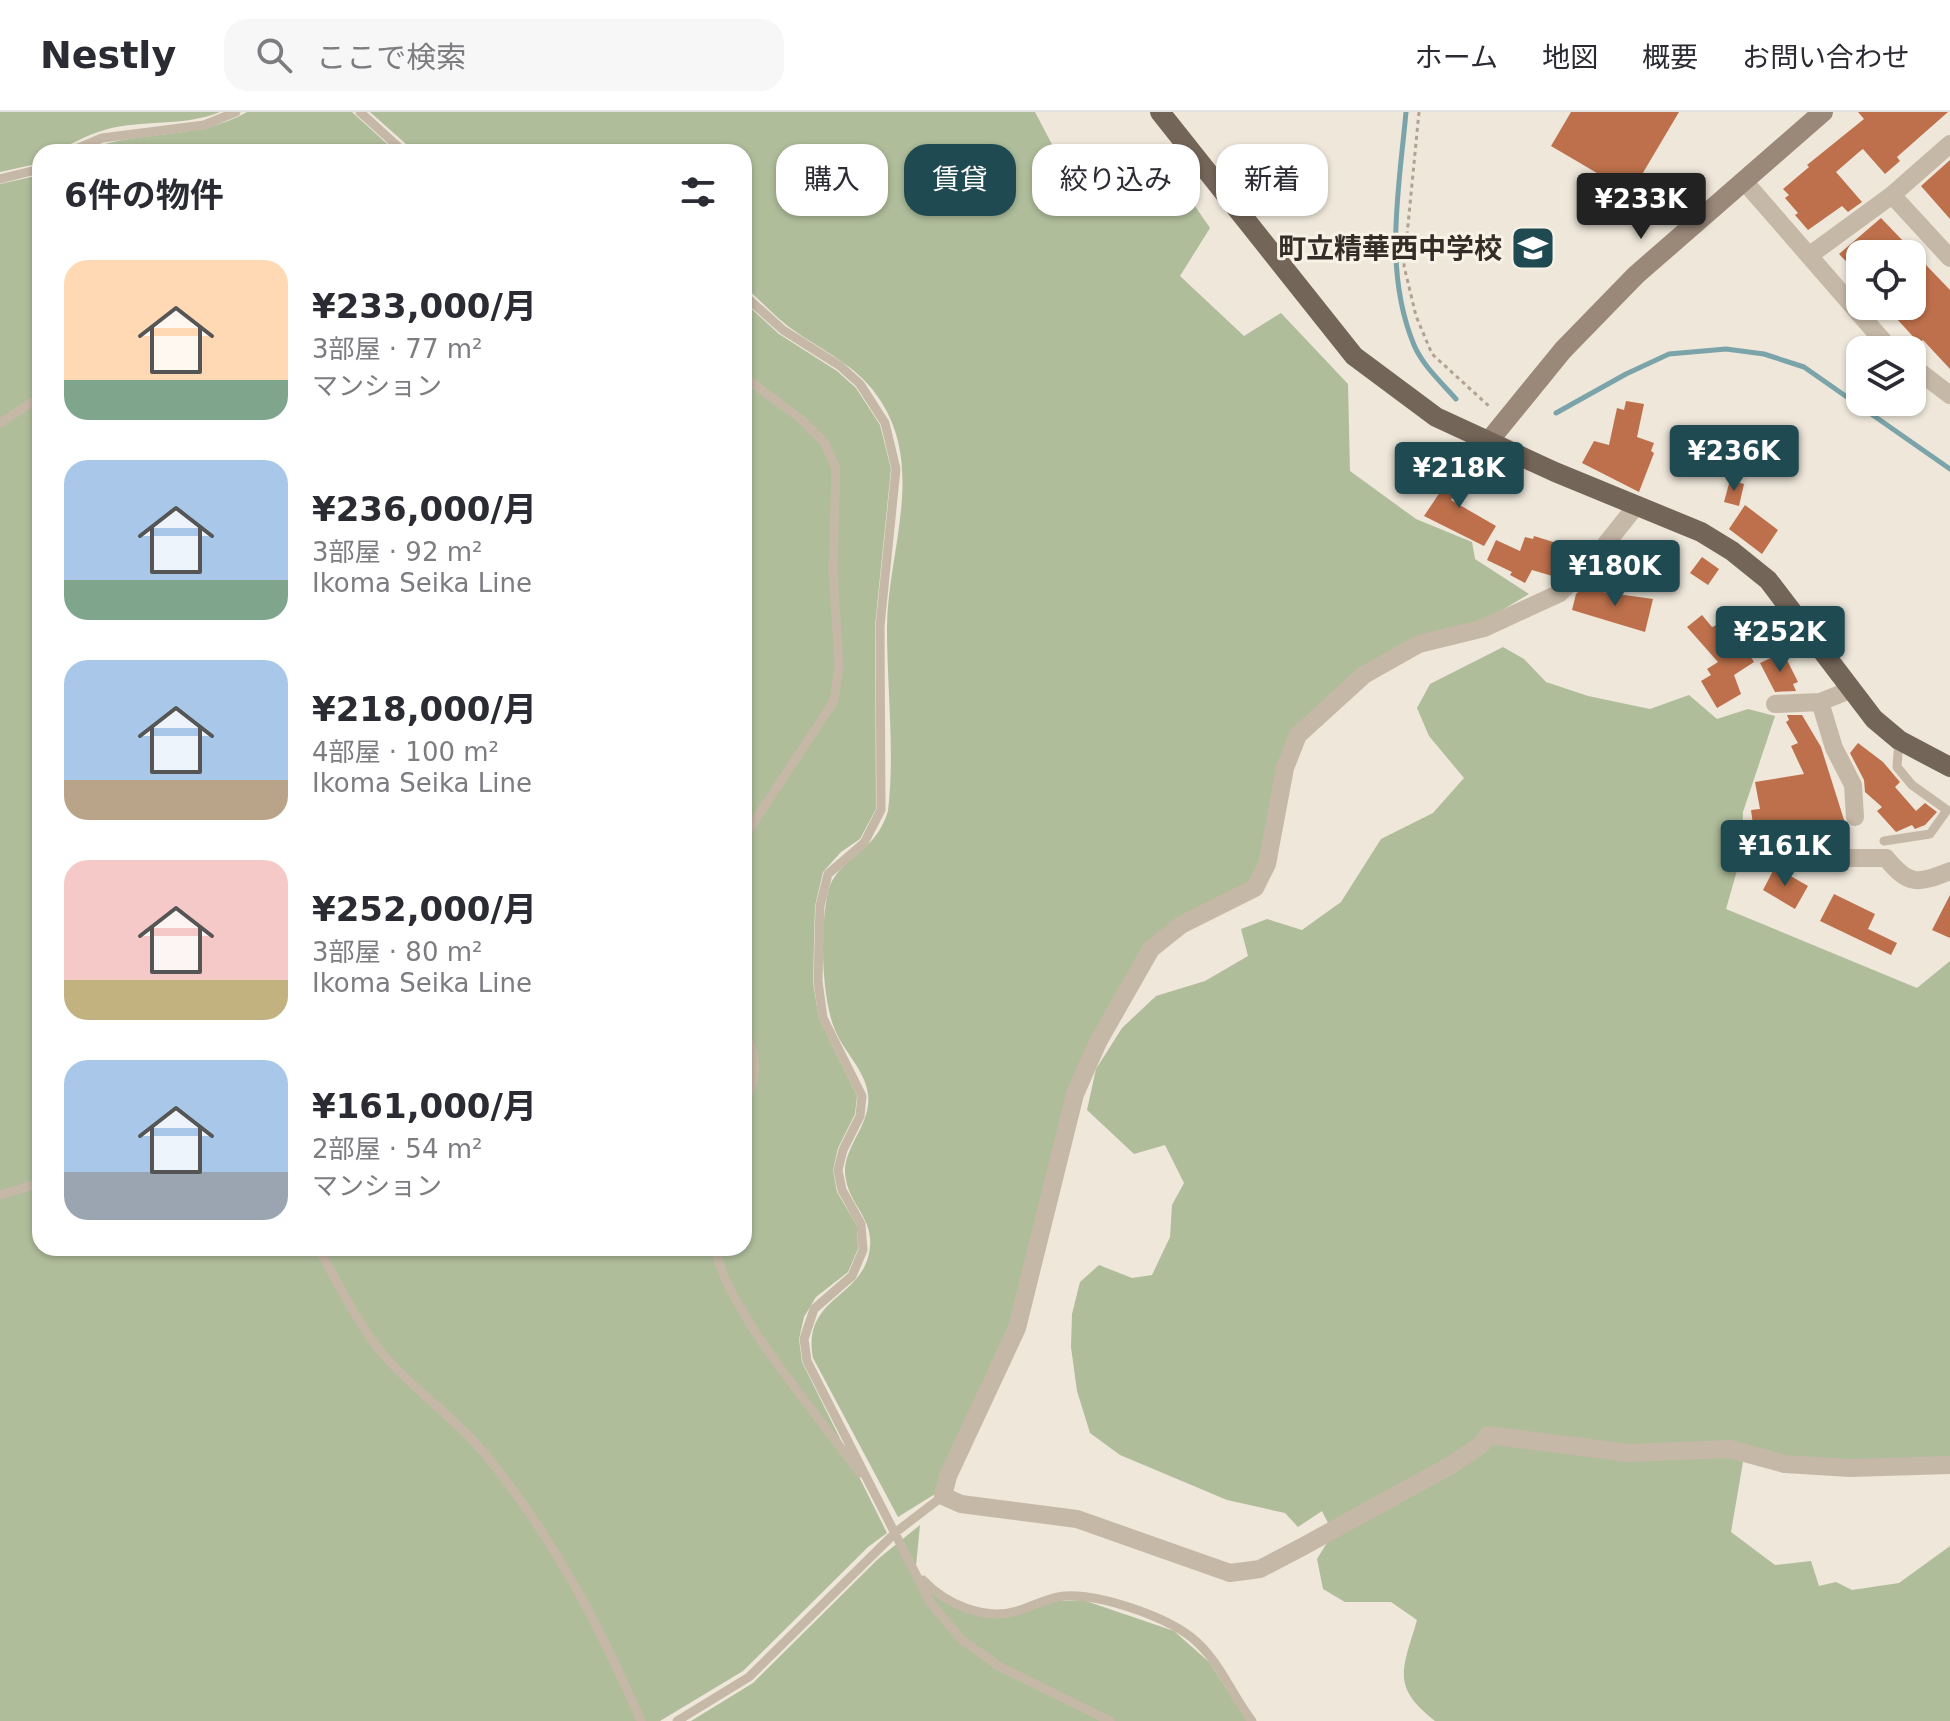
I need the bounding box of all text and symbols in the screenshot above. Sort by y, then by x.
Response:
search box [224,19,784,91]
text: Nestly [40,33,176,77]
icon: search [252,33,296,77]
text: ここで検索 [316,40,466,75]
text: ホーム [1415,41,1498,74]
text: 地図 [1542,41,1598,74]
text: 概要 [1642,41,1698,74]
text: お問い合わせ [1742,41,1910,74]
chip: 購入 [776,144,888,216]
chip: 賃貸 [904,144,1016,216]
chip: 絞り込み [1032,144,1200,216]
chip: 新着 [1216,144,1328,216]
icon: filters [676,170,720,214]
pin: ¥233K [1585,173,1697,241]
text: 6件の物件 [64,175,224,215]
text: ¥233K [1595,184,1687,214]
school or university icon: 町立精華西中学校 [1509,224,1557,272]
place label: 町立精華西中学校 [1278,232,1502,265]
map controls [1846,240,1926,416]
button: locate [1846,240,1926,320]
text: ¥233,000/月 [312,286,537,326]
icon: home [128,292,224,388]
text: 3部屋 · 77 m² [312,334,482,364]
button: layers [1846,336,1926,416]
text: マンション [312,371,442,401]
pin: ¥236K [1678,425,1790,493]
text: ¥236K [1688,436,1780,466]
pin: ¥218K [1403,442,1515,510]
text: ¥218K [1413,453,1505,483]
text: ¥236,000/月 [312,489,537,529]
icon: home [128,492,224,588]
text: 3部屋 · 92 m² [312,537,482,567]
pin: ¥180K [1559,540,1671,608]
text: ¥180K [1569,551,1661,581]
text: Ikoma Seika Line [312,568,532,598]
pin: ¥252K [1724,606,1836,674]
text: ¥252K [1734,617,1826,647]
text: ¥218,000/月 [312,689,537,729]
icon: home [128,692,224,788]
text: 4部屋 · 100 m² [312,737,499,767]
text: Ikoma Seika Line [312,768,532,798]
pin: ¥161K [1729,820,1841,888]
text: ¥161K [1739,831,1831,861]
text: ¥252,000/月 [312,889,537,929]
icon: home [128,892,224,988]
text: 3部屋 · 80 m² [312,937,482,967]
text: Ikoma Seika Line [312,968,532,998]
text: ¥161,000/月 [312,1086,537,1126]
icon: home [128,1092,224,1188]
text: 2部屋 · 54 m² [312,1134,482,1164]
text: マンション [312,1171,442,1201]

